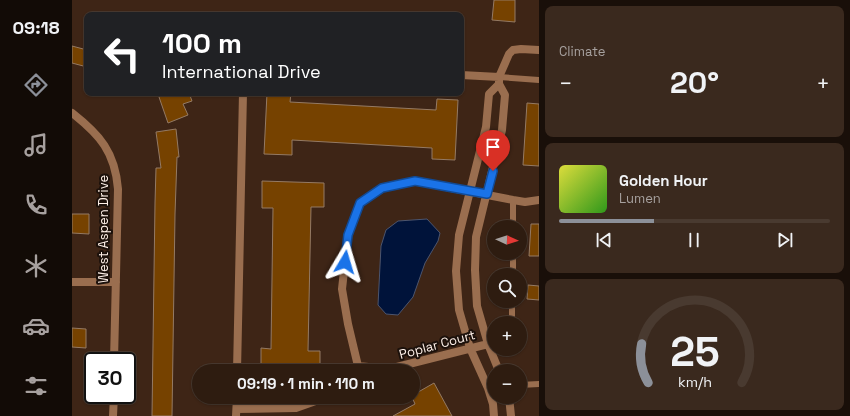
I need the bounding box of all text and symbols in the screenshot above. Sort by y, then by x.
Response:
text: 09:18 [12,16,60,39]
text: 100 m [162,25,242,61]
icon: left [96,28,148,80]
text: Climate [559,43,605,60]
text: International Drive [162,60,321,83]
text: 20° [670,63,719,102]
text: − [559,69,573,97]
text: + [816,69,830,97]
icon: directions [22,71,50,99]
pin [476,130,510,171]
icon: music [22,131,50,159]
icon: arrive [482,136,504,158]
text: Golden Hour [619,171,708,190]
street label: West Aspen Drive [95,175,112,283]
text: Lumen [619,190,661,207]
icon: phone [22,191,50,219]
north arrow [487,220,527,260]
map controls [487,220,527,404]
icon: previous [593,229,615,251]
icon: pause [683,229,705,251]
icon: next [774,229,796,251]
position arrow [324,241,366,283]
icon: climate [22,252,50,280]
button: search [487,268,527,308]
icon: car [22,312,50,340]
button: + [487,316,527,356]
text: 25 [670,324,719,377]
street label: Poplar Court [397,326,477,363]
speed limit sign: 30 [84,352,136,404]
button: − [487,364,527,404]
icon: filters [22,372,50,400]
text: km/h [677,372,712,390]
text: 09:19 · 1 min · 110 m [237,374,375,393]

